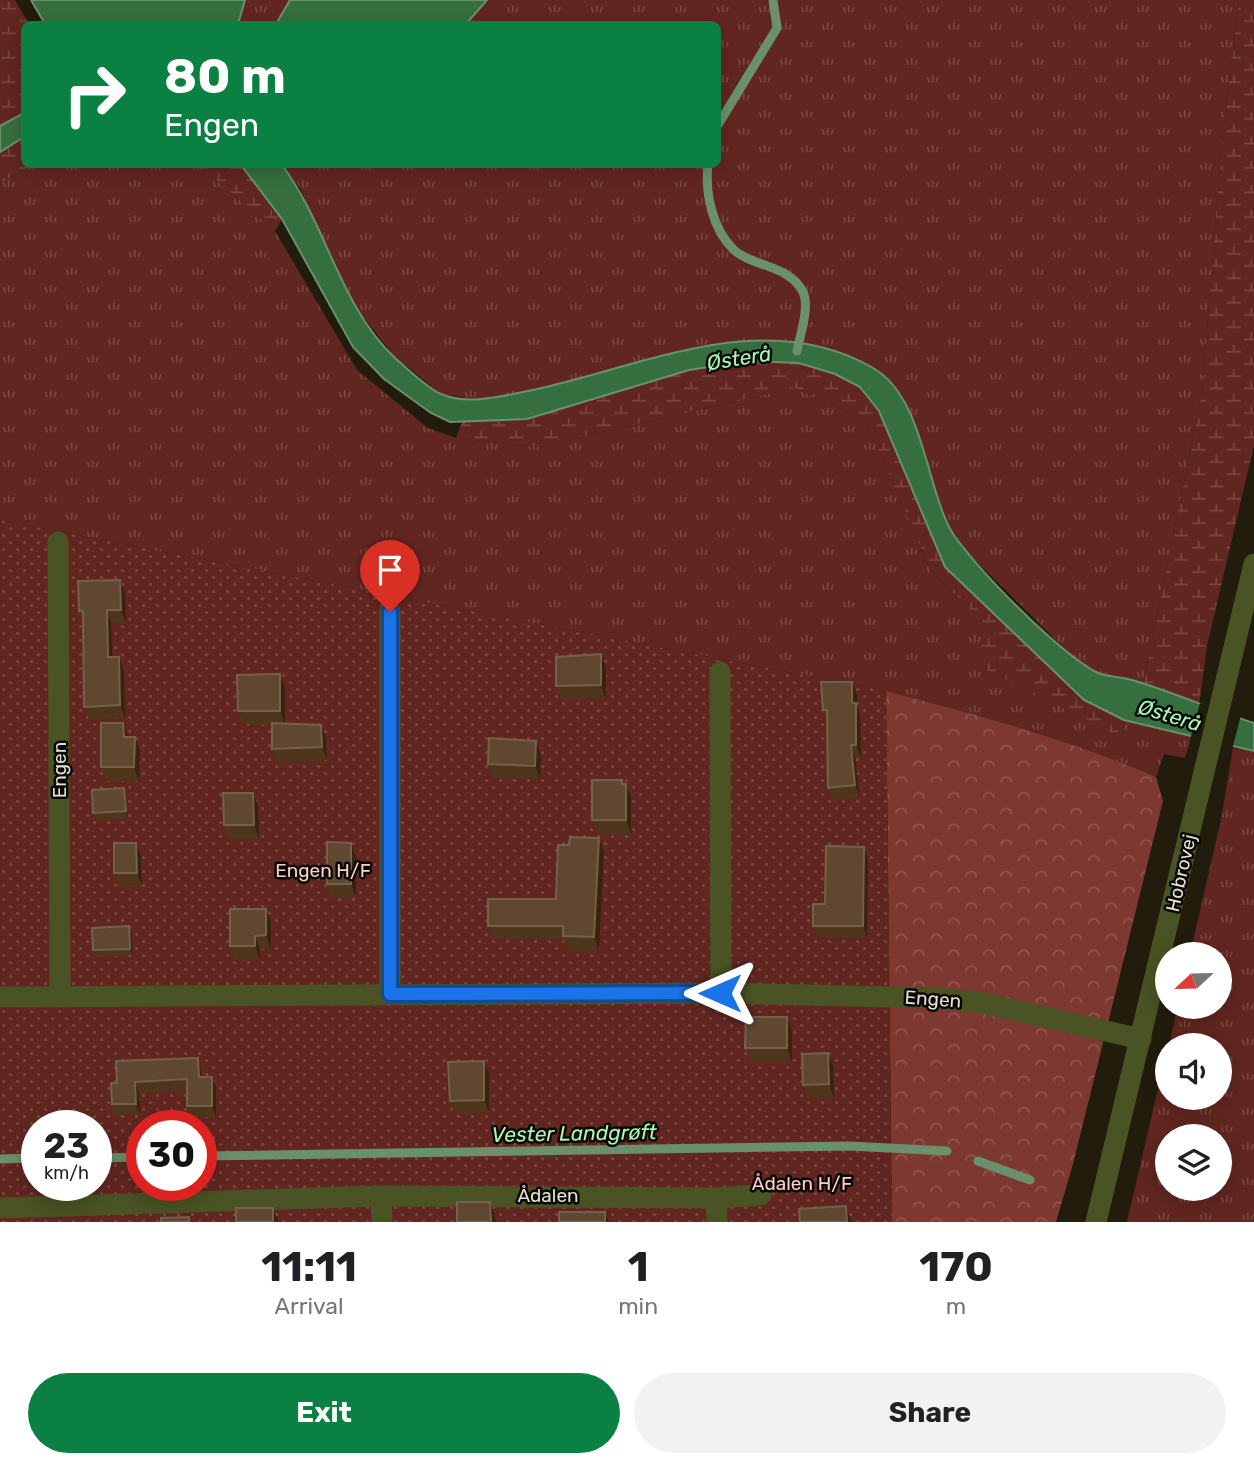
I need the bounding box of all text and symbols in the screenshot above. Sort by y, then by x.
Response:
text: 80 m [164,47,286,105]
icon: right [49,49,140,140]
text: Engen [164,106,259,144]
water label: Østerå [705,341,773,375]
pin [360,540,420,612]
icon: arrive [371,551,409,589]
water label: Østerå [1135,694,1205,736]
street label: Engen [48,742,71,798]
street label: Hobrovej [1161,832,1201,914]
park label: Engen H/F [275,859,371,882]
north arrow [1155,942,1232,1018]
map controls [1155,942,1232,1201]
position arrow [683,956,757,1030]
street label: Engen [904,986,962,1012]
button: sound [1155,1033,1232,1110]
speed limit sign: 30 [126,1110,217,1201]
water label: Vester Landgrøft [491,1119,658,1147]
button: layers [1155,1124,1232,1201]
text: 23 [44,1125,89,1167]
text: km/h [44,1162,89,1184]
park label: Ådalen H/F [752,1172,852,1195]
street label: Ådalen [517,1184,579,1207]
text: 11:11 [261,1242,357,1292]
text: 1 [628,1242,649,1292]
text: 170 [919,1242,993,1292]
text: Arrival [275,1292,344,1320]
text: min [618,1292,658,1320]
text: m [946,1292,966,1320]
button: Exit [28,1373,620,1453]
button: Share [634,1373,1226,1453]

